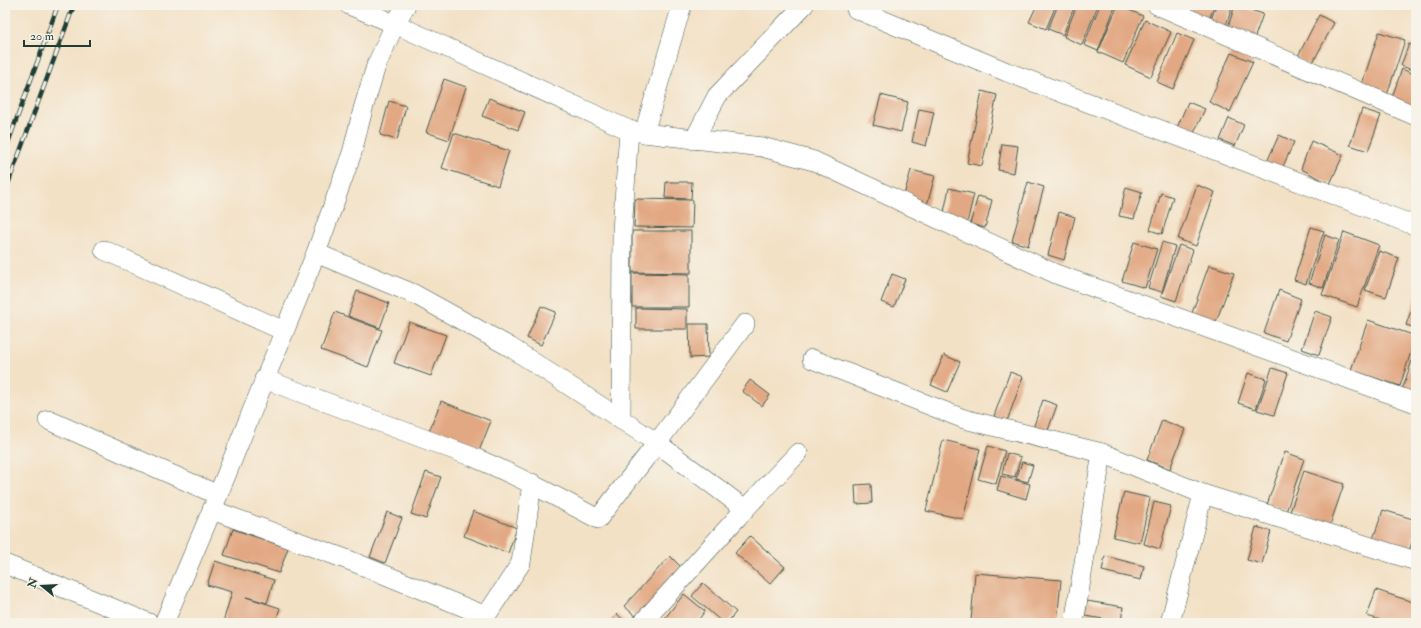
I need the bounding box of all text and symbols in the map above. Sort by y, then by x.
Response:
scale bar [24,22,90,48]
text: 20 m [30,29,55,44]
north arrow [22,566,62,606]
text: N [25,575,41,591]

